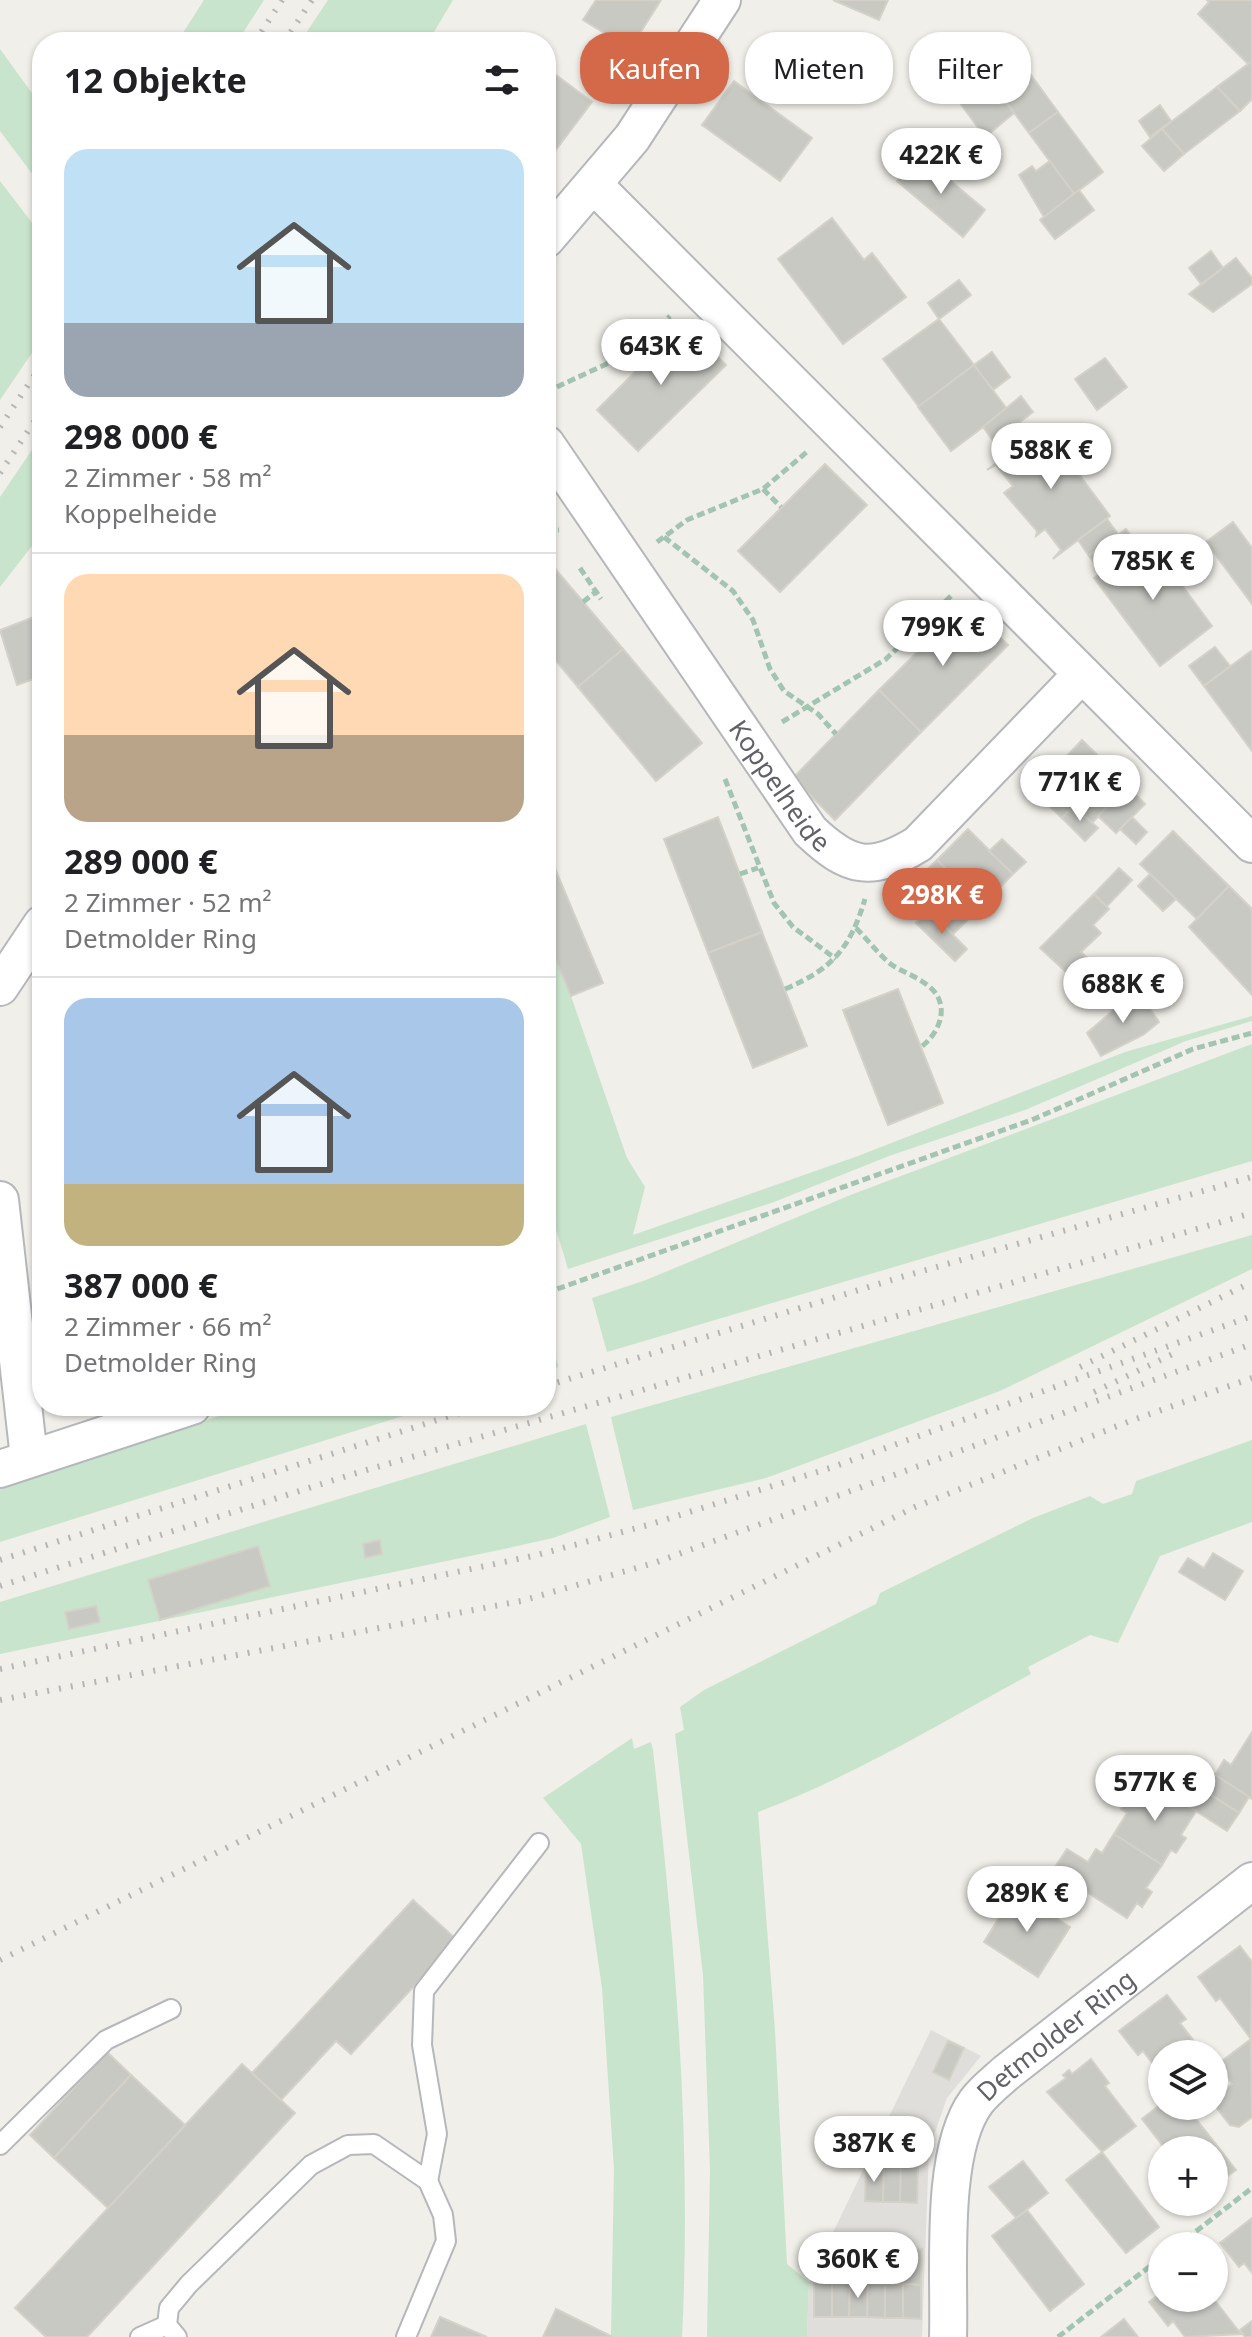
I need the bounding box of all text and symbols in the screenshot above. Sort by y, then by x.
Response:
chip: Kaufen [580,32,729,104]
chip: Mieten [745,32,893,104]
chip: Filter [909,32,1031,104]
text: 12 Objekte [64,57,247,103]
icon: filters [480,58,524,102]
pin: 422K € [876,128,1006,196]
text: 422K € [899,136,983,172]
icon: home [222,201,366,345]
pin: 643K € [596,319,726,387]
text: 643K € [619,327,703,363]
text: 298 000 € [64,413,218,459]
pin: 588K € [986,423,1116,491]
text: 588K € [1009,431,1093,467]
text: 2 Zimmer · 58 m² [64,459,272,495]
text: Koppelheide [64,495,217,531]
pin: 785K € [1088,534,1218,602]
text: 785K € [1111,542,1195,578]
pin: 799K € [878,600,1008,668]
text: 799K € [901,608,985,644]
icon: home [222,626,366,770]
street label: Koppelheide [721,713,838,859]
pin: 771K € [1015,755,1145,823]
text: 771K € [1038,763,1122,799]
text: 289 000 € [64,838,218,884]
pin: 298K € [877,868,1007,936]
text: 298K € [900,876,984,912]
text: 2 Zimmer · 52 m² [64,884,272,920]
text: Detmolder Ring [64,920,257,956]
pin: 688K € [1058,957,1188,1025]
text: 688K € [1081,965,1165,1001]
icon: home [222,1050,366,1194]
text: 387 000 € [64,1262,218,1308]
text: 2 Zimmer · 66 m² [64,1308,272,1344]
text: Detmolder Ring [64,1344,257,1380]
pin: 577K € [1090,1755,1220,1823]
text: 577K € [1113,1763,1197,1799]
pin: 289K € [962,1866,1092,1934]
text: 289K € [985,1874,1069,1910]
street label: Detmolder Ring [968,1961,1142,2109]
map controls [1148,2040,1228,2312]
button: layers [1148,2040,1228,2120]
pin: 387K € [809,2116,939,2184]
text: 387K € [832,2124,916,2160]
button: + [1148,2136,1228,2216]
pin: 360K € [793,2232,923,2300]
button: − [1148,2232,1228,2312]
text: 360K € [816,2240,900,2276]

